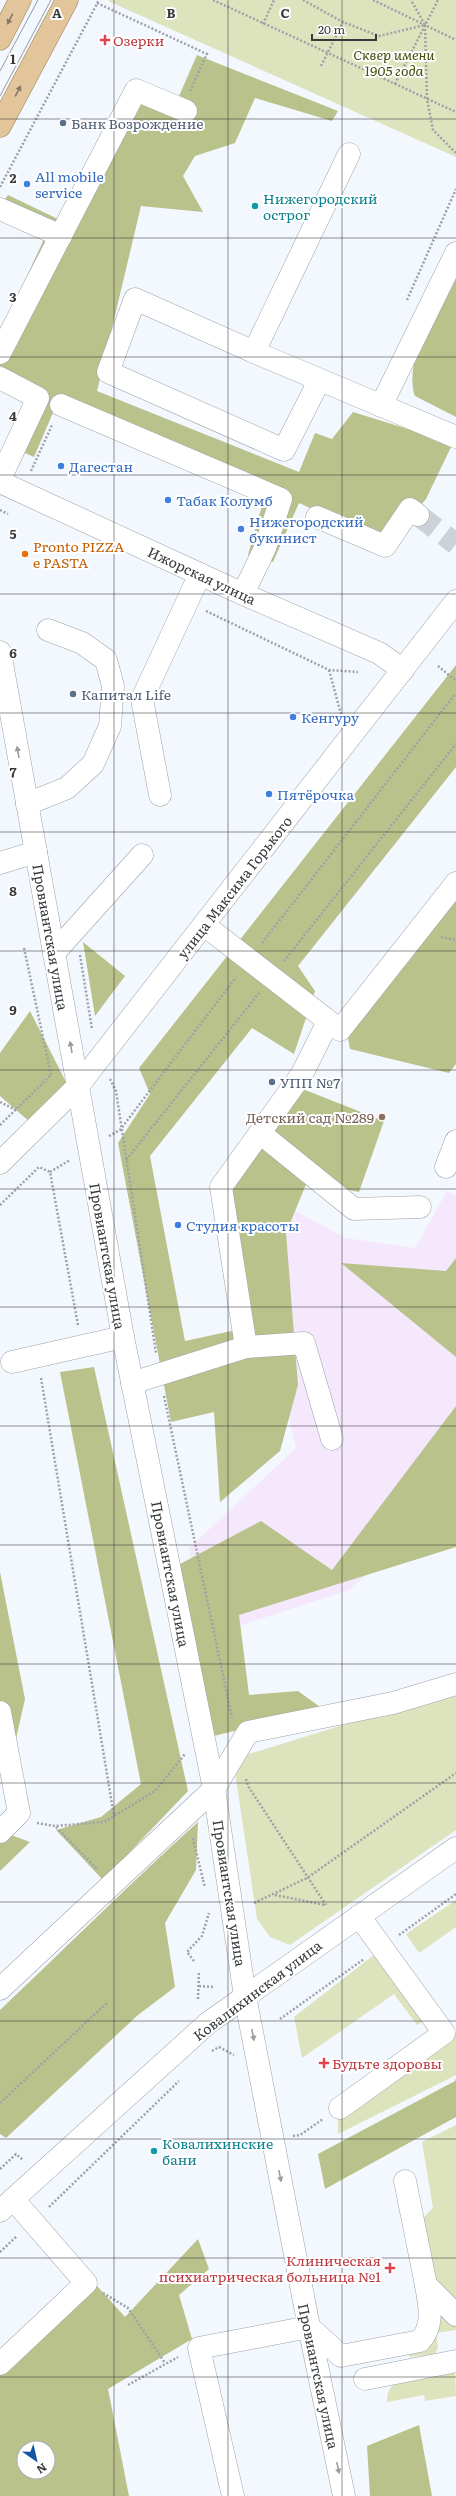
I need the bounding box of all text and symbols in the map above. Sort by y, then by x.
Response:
text: A [52,3,62,22]
text: B [167,3,176,22]
text: C [280,3,290,22]
one-way arrow [7,13,13,25]
scale bar [312,16,376,42]
text: 20 m [318,20,345,38]
place label: Озерки [113,30,164,50]
marker: Озерки [100,35,110,45]
park label: Сквер имени 1905 года [353,44,435,80]
text: 1 [10,49,16,68]
one-way arrow [15,86,22,97]
place label: Банк Возрождение [71,113,203,133]
marker: Банк Возрождение [58,118,68,128]
place label: All mobile service [35,166,104,202]
text: 2 [10,168,17,187]
marker: All mobile service [22,179,32,189]
place label: Нижегородский острог [263,188,378,224]
marker: Нижегородский острог [250,201,260,211]
text: 3 [9,287,17,306]
text: 4 [9,406,17,425]
place label: Дагестан [69,456,133,476]
marker: Дагестан [56,461,66,471]
place label: Табак Колумб [176,490,273,510]
marker: Табак Колумб [163,495,173,505]
place label: Нижегородский букинист [249,511,364,547]
text: 5 [9,524,17,543]
marker: Нижегородский букинист [236,524,246,534]
place label: Pronto PIZZA e PASTA [33,536,125,572]
street label: Ижорская улица [145,541,260,609]
marker: Pronto PIZZA e PASTA [20,549,30,559]
text: 6 [9,643,17,662]
place label: Капитал Life [81,684,171,704]
marker: Капитал Life [68,689,78,699]
place label: Кенгуру [301,707,360,727]
marker: Кенгуру [288,712,298,722]
one-way arrow [15,746,21,758]
text: 7 [9,762,17,781]
place label: Пятёрочка [277,784,355,804]
marker: Пятёрочка [264,789,274,799]
street label: улица Максима Горького [172,811,296,963]
street label: Провиантская улица [28,862,74,1012]
text: 8 [9,881,17,900]
text: 9 [9,1000,17,1019]
one-way arrow [67,1041,73,1054]
place label: УПП №7 [280,1072,340,1092]
marker: УПП №7 [267,1077,277,1087]
place label: Детский сад №289 [246,1107,374,1127]
marker: Детский сад №289 [377,1112,387,1122]
street label: Провиантская улица [85,1181,131,1331]
place label: Студия красоты [186,1215,299,1235]
marker: Студия красоты [173,1220,183,1230]
street label: Провиантская улица [147,1499,195,1649]
street label: Провиантская улица [209,1818,252,1968]
street label: Ковалихинская улица [189,1935,326,2045]
one-way arrow [250,2029,256,2041]
place label: Будьте здоровы [332,2053,442,2073]
marker: Будьте здоровы [319,2058,329,2068]
place label: Ковалихинские бани [162,2133,273,2169]
marker: Ковалихинские бани [149,2146,159,2156]
one-way arrow [277,2170,283,2182]
place label: Клиническая психиатрическая больница №1 [159,2250,381,2286]
marker: Клиническая психиатрическая больница №1 [384,2262,396,2274]
street label: Провиантская улица [294,2301,344,2451]
north arrow [16,2440,56,2480]
text: N [34,2460,50,2478]
one-way arrow [336,2462,342,2475]

